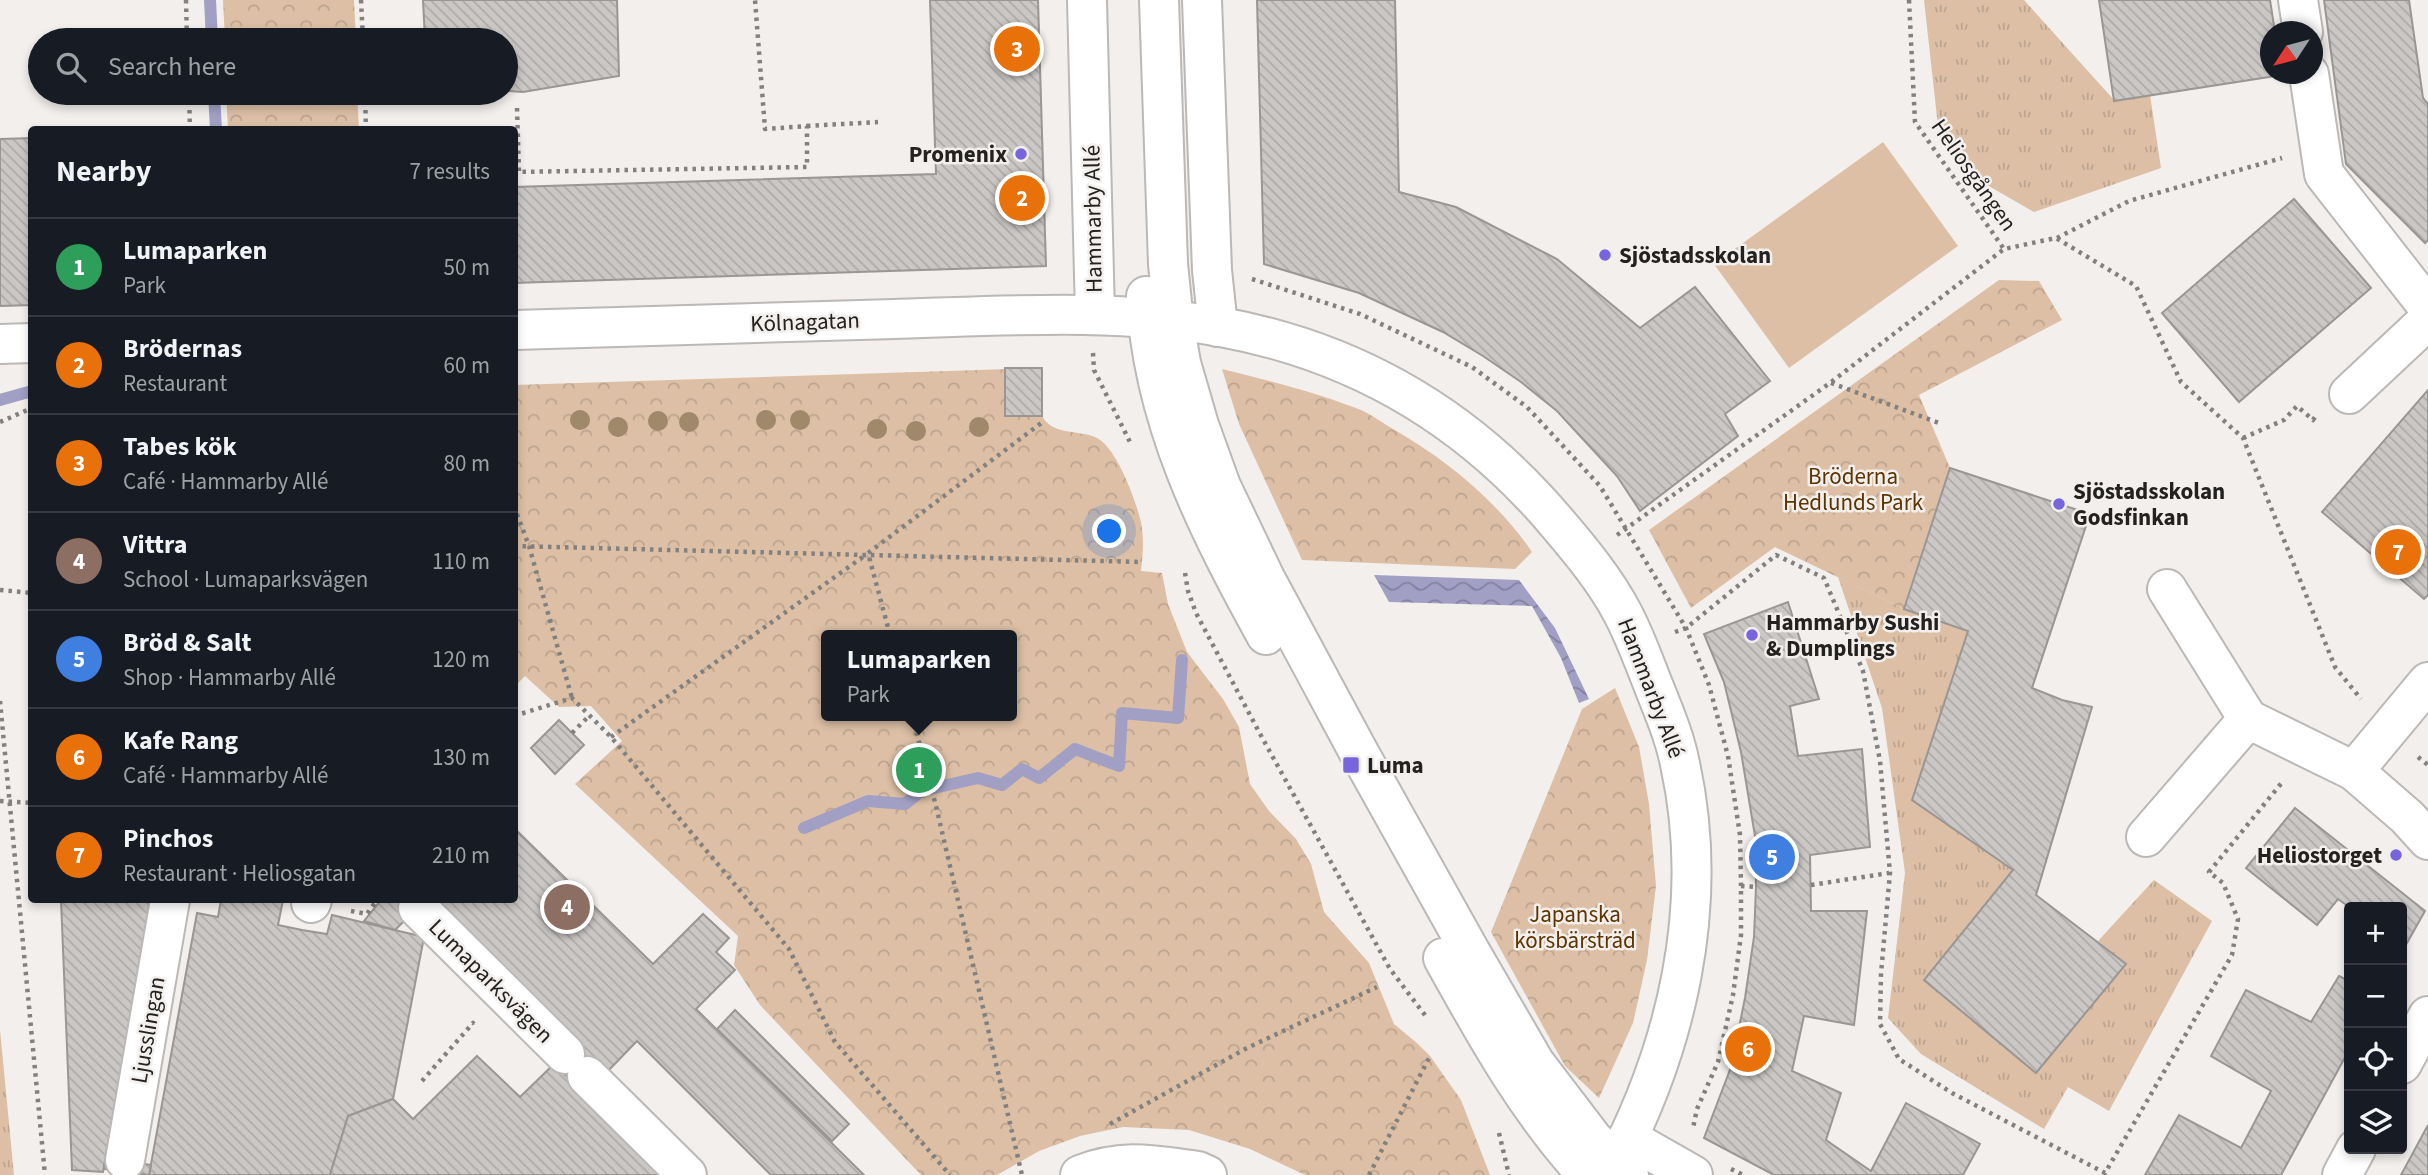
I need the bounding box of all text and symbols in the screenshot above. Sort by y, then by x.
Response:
north arrow [2260,21,2323,84]
pin: 3 [994,23,1040,75]
search box [28,28,518,105]
icon: search [52,48,90,86]
text: Search here [108,48,236,85]
street label: Heliosgången [1923,112,2025,238]
place label: Promenix [909,138,1007,171]
street label: Hammarby Allé [1075,145,1111,293]
marker: Promenix [1013,146,1029,162]
text: Nearby [56,150,151,193]
text: 7 results [410,155,490,188]
pin: 2 [999,172,1045,224]
text: Lumaparken [123,232,267,269]
place label: Sjöstadsskolan [1619,239,1771,272]
marker: Sjöstadsskolan [1597,247,1613,263]
text: 1 [73,251,85,284]
text: 50 m [443,251,490,284]
text: Park [123,269,166,302]
street label: Kölnagatan [750,304,860,340]
text: Brödernas [123,330,242,367]
text: 2 [73,349,85,382]
text: 60 m [443,349,490,382]
text: Restaurant [123,367,227,400]
text: Tabes kök [123,428,237,465]
text: 3 [73,447,85,480]
text: 80 m [443,447,490,480]
park label: Bröderna Hedlunds Park [1783,460,1924,519]
text: Café · Hammarby Allé [123,465,328,498]
place label: Sjöstadsskolan Godsfinkan [2073,475,2225,534]
marker: Sjöstadsskolan Godsfinkan [2051,496,2067,512]
your location [1092,514,1126,548]
text: Vittra [123,526,187,563]
pin: 7 [2375,526,2421,578]
text: 4 [73,545,85,578]
text: 110 m [432,545,490,578]
text: School · Lumaparksvägen [123,563,368,596]
place label: Hammarby Sushi & Dumplings [1766,606,1939,665]
street label: Hammarby Allé [1609,613,1693,763]
text: Bröd & Salt [123,624,251,661]
marker: Hammarby Sushi & Dumplings [1744,627,1760,643]
popup [821,630,1017,721]
text: Lumaparken [847,641,991,678]
text: 5 [73,643,85,676]
text: 120 m [432,643,490,676]
text: Shop · Hammarby Allé [123,661,336,694]
text: Park [847,678,890,711]
text: Kafe Rang [123,722,238,759]
text: 6 [73,741,85,774]
text: 130 m [432,741,490,774]
pin: 1 [896,744,942,796]
place label: Luma [1367,749,1424,782]
marker: Luma [1341,755,1361,775]
text: Café · Hammarby Allé [123,759,328,792]
text: Pinchos [123,820,213,857]
pin: 5 [1749,831,1795,883]
text: 7 [73,839,85,872]
text: 210 m [432,839,490,872]
place label: Heliostorget [2257,839,2382,872]
marker: Heliostorget [2388,847,2404,863]
text: Restaurant · Heliosgatan [123,857,356,890]
pin: 4 [544,881,590,933]
park label: Japanska körsbärsträd [1514,898,1636,957]
map controls [2344,902,2407,1154]
button: + [2344,902,2407,965]
street label: Lumaparksvägen [421,911,561,1051]
button: − [2344,965,2407,1028]
street label: Ljusslingan [122,974,174,1086]
pin: 6 [1725,1023,1771,1075]
button: locate [2344,1028,2407,1091]
button: layers [2344,1091,2407,1154]

